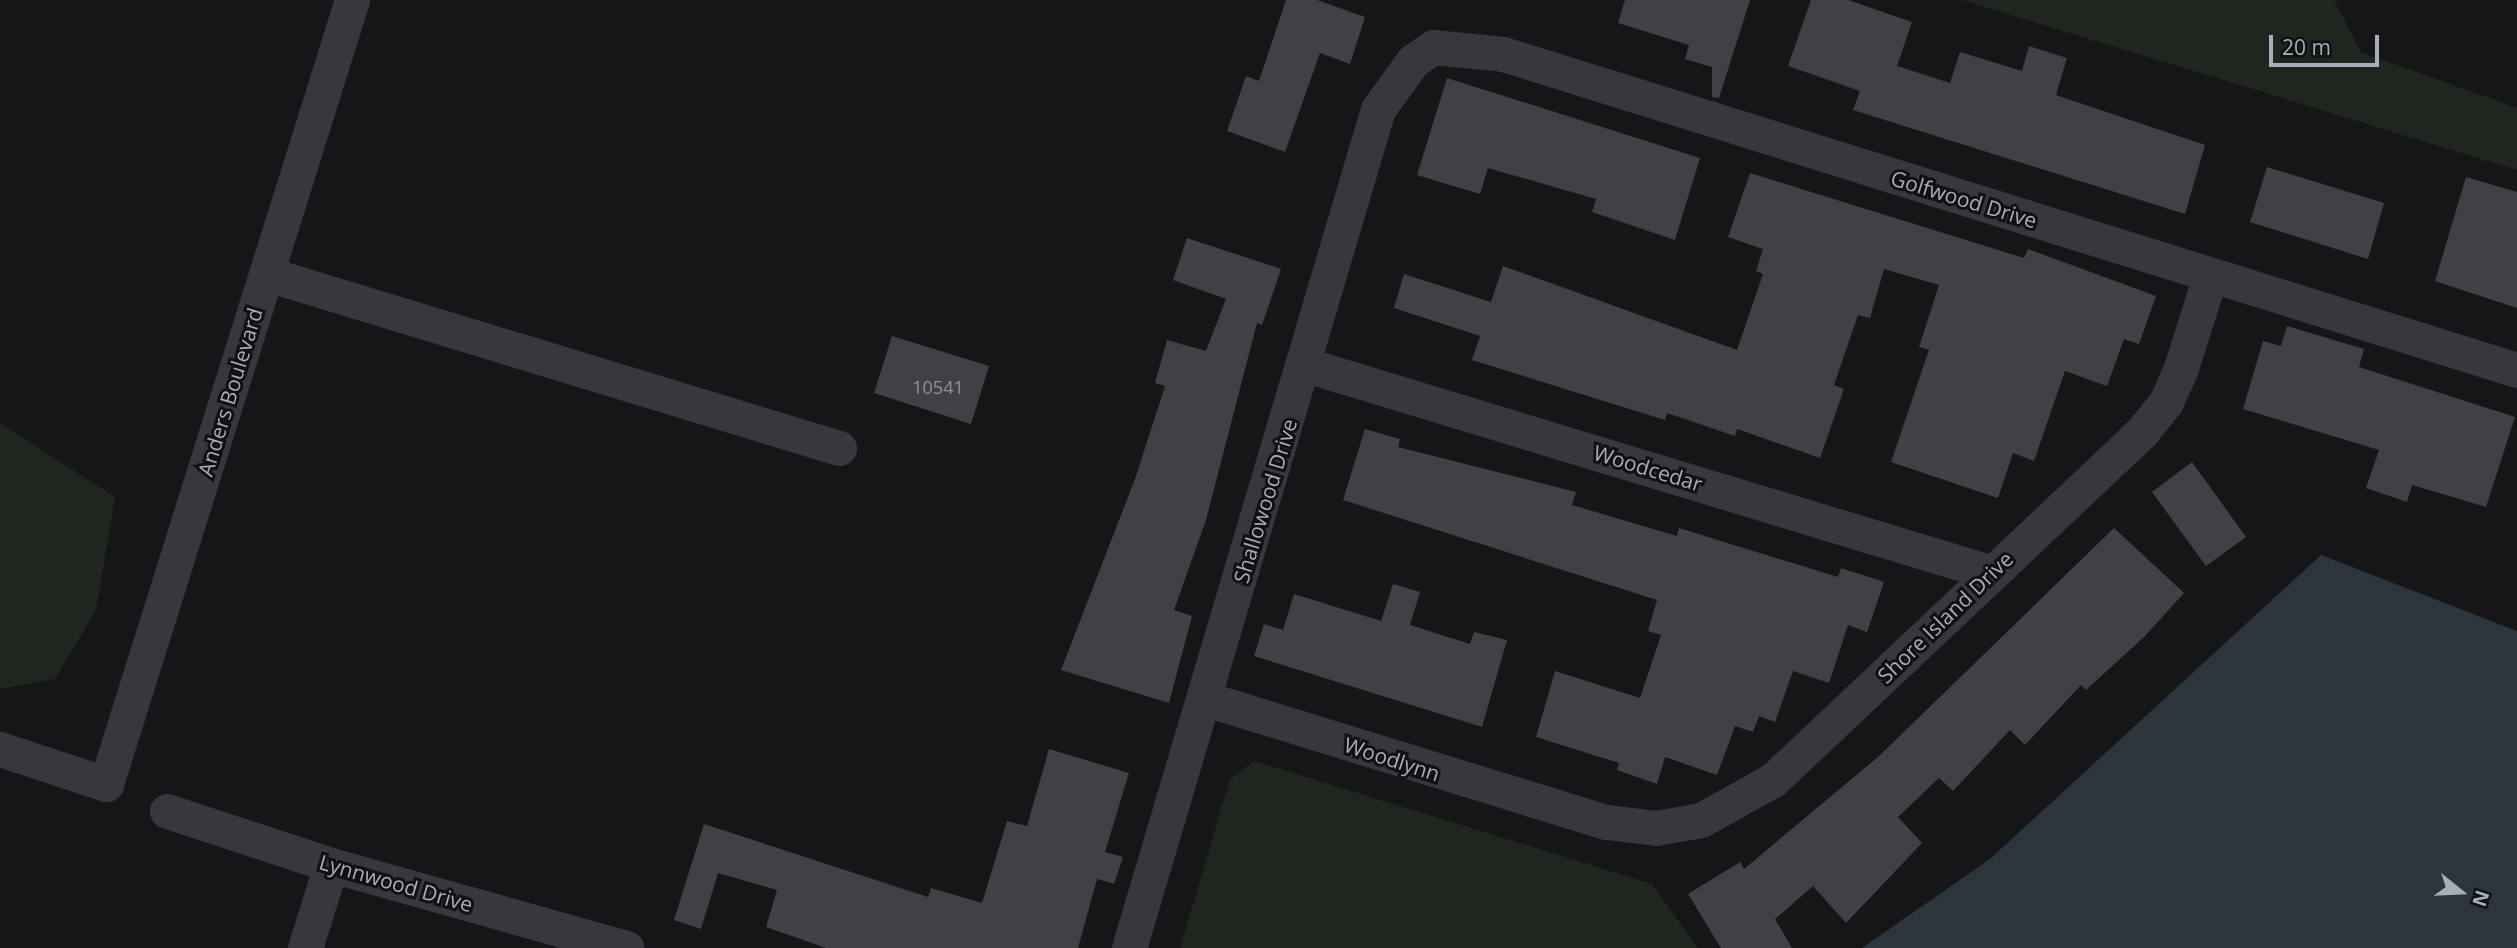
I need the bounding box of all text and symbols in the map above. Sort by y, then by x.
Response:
scale bar [2272,21,2382,65]
text: 20 m [2282,33,2331,61]
street label: Golfwood Drive [1888,165,2040,233]
street label: Anders Boulevard [192,305,268,479]
house number: 10541 [912,376,964,398]
street label: Shallowood Drive [1228,416,1302,586]
street label: Woodcedar [1591,440,1705,496]
street label: Shore Island Drive [1872,546,2018,688]
street label: Woodlynn [1341,732,1443,786]
street label: Lynnwood Drive [316,849,476,917]
north arrow [2426,857,2496,927]
text: N [2466,887,2496,910]

